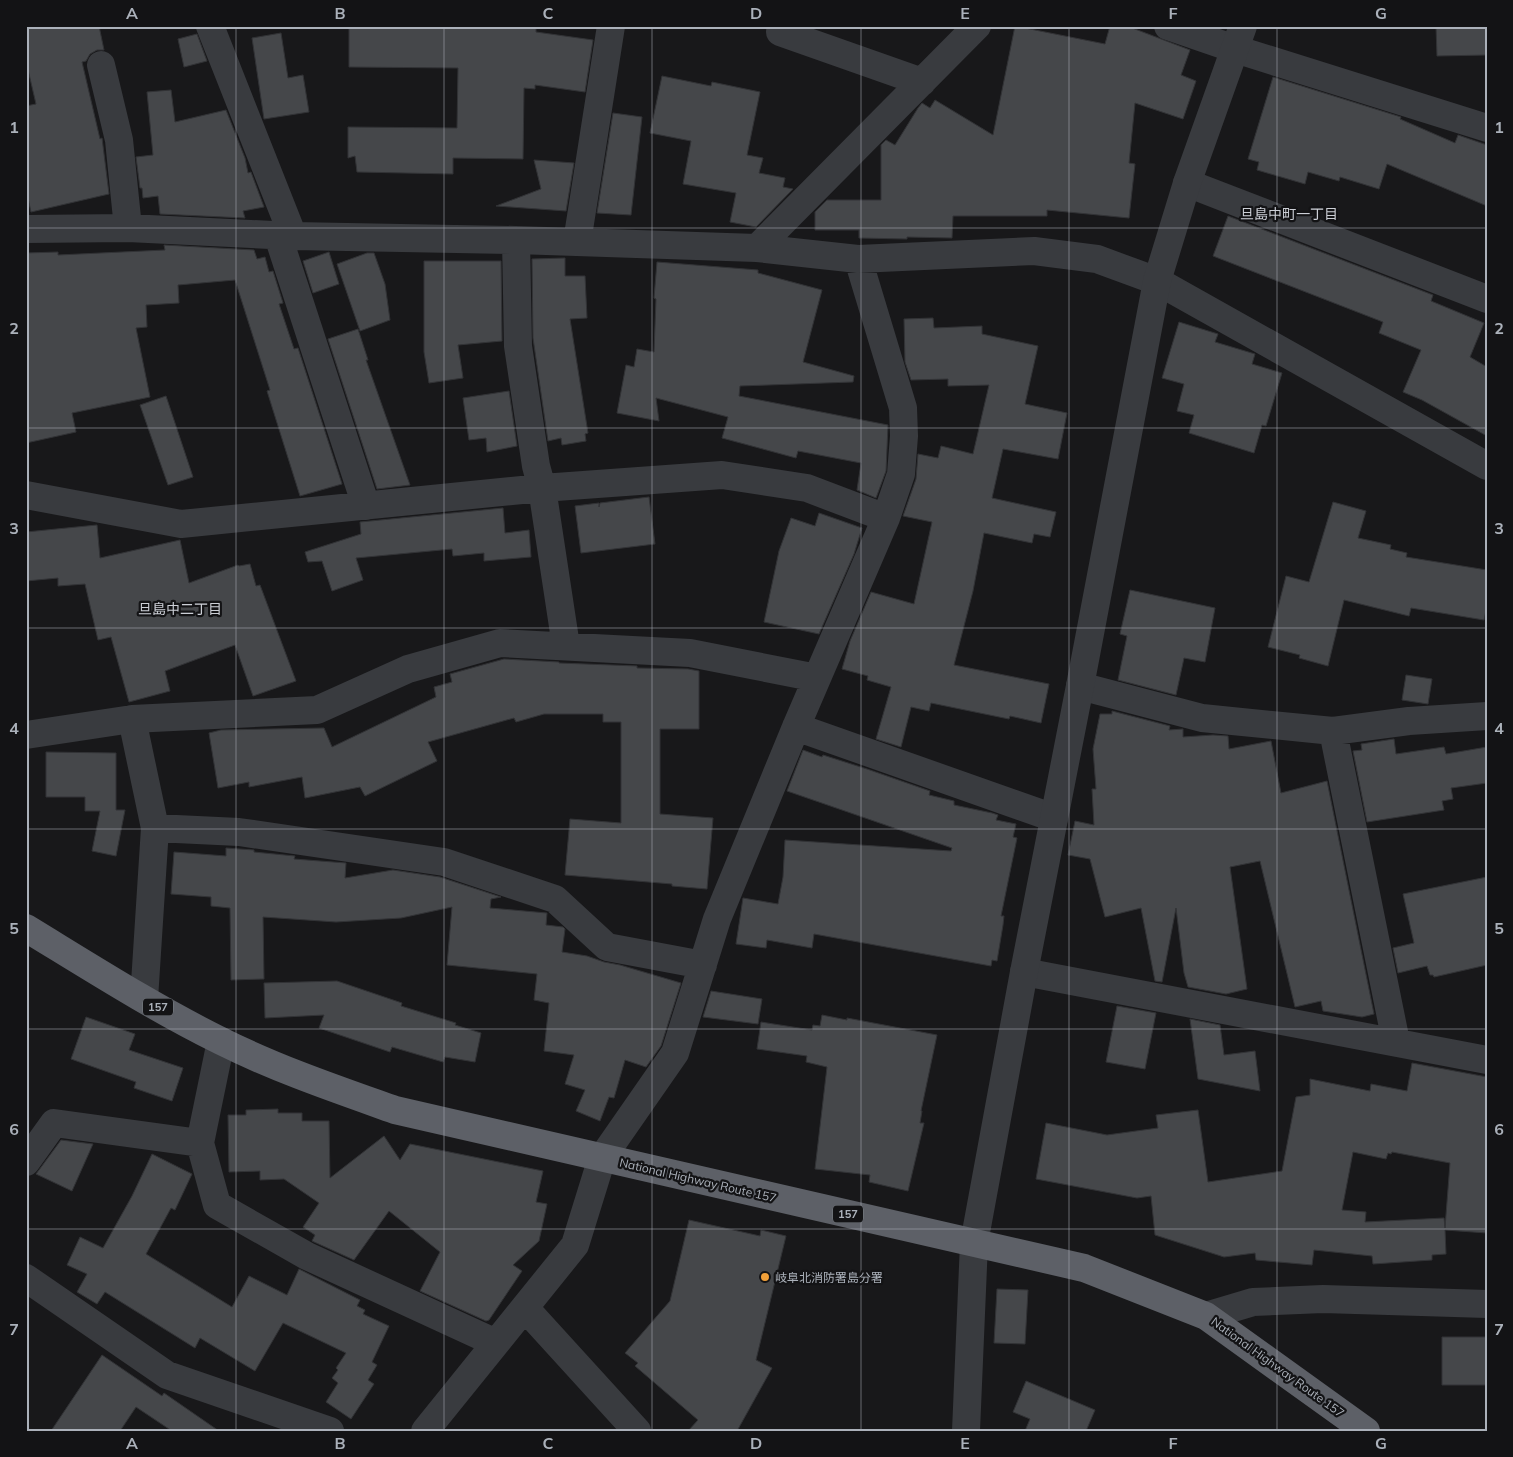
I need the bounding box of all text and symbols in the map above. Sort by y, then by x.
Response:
text: A [126,3,138,23]
text: B [334,3,346,23]
text: C [543,3,554,23]
text: D [750,3,762,23]
text: E [960,3,970,23]
text: F [1168,3,1178,23]
text: G [1375,3,1387,23]
text: 1 [9,117,19,137]
text: 1 [1494,117,1504,137]
district label: 旦島中町一丁目 [1240,205,1338,223]
text: 2 [9,318,19,338]
text: 2 [1494,318,1504,338]
text: 3 [9,518,19,538]
text: 3 [1494,518,1504,538]
district label: 旦島中二丁目 [138,600,222,618]
text: 4 [9,718,19,738]
text: 4 [1494,718,1504,738]
text: 5 [9,918,19,938]
text: 5 [1494,918,1504,938]
road number: 157 [143,999,173,1016]
text: 6 [9,1119,19,1139]
text: 6 [1494,1119,1504,1139]
street label: National Highway Route 157 [618,1155,778,1205]
road number: 157 [833,1206,863,1222]
place label: 岐阜北消防署島分署 [775,1270,883,1285]
marker: 岐阜北消防署島分署 [759,1271,771,1283]
street label: National Highway Route 157 [1209,1314,1347,1420]
text: 7 [9,1319,19,1339]
text: 7 [1494,1319,1504,1339]
text: A [126,1433,138,1453]
text: B [334,1433,346,1453]
text: C [543,1433,554,1453]
text: D [750,1433,762,1453]
text: E [960,1433,970,1453]
text: F [1168,1433,1178,1453]
text: G [1375,1433,1387,1453]

